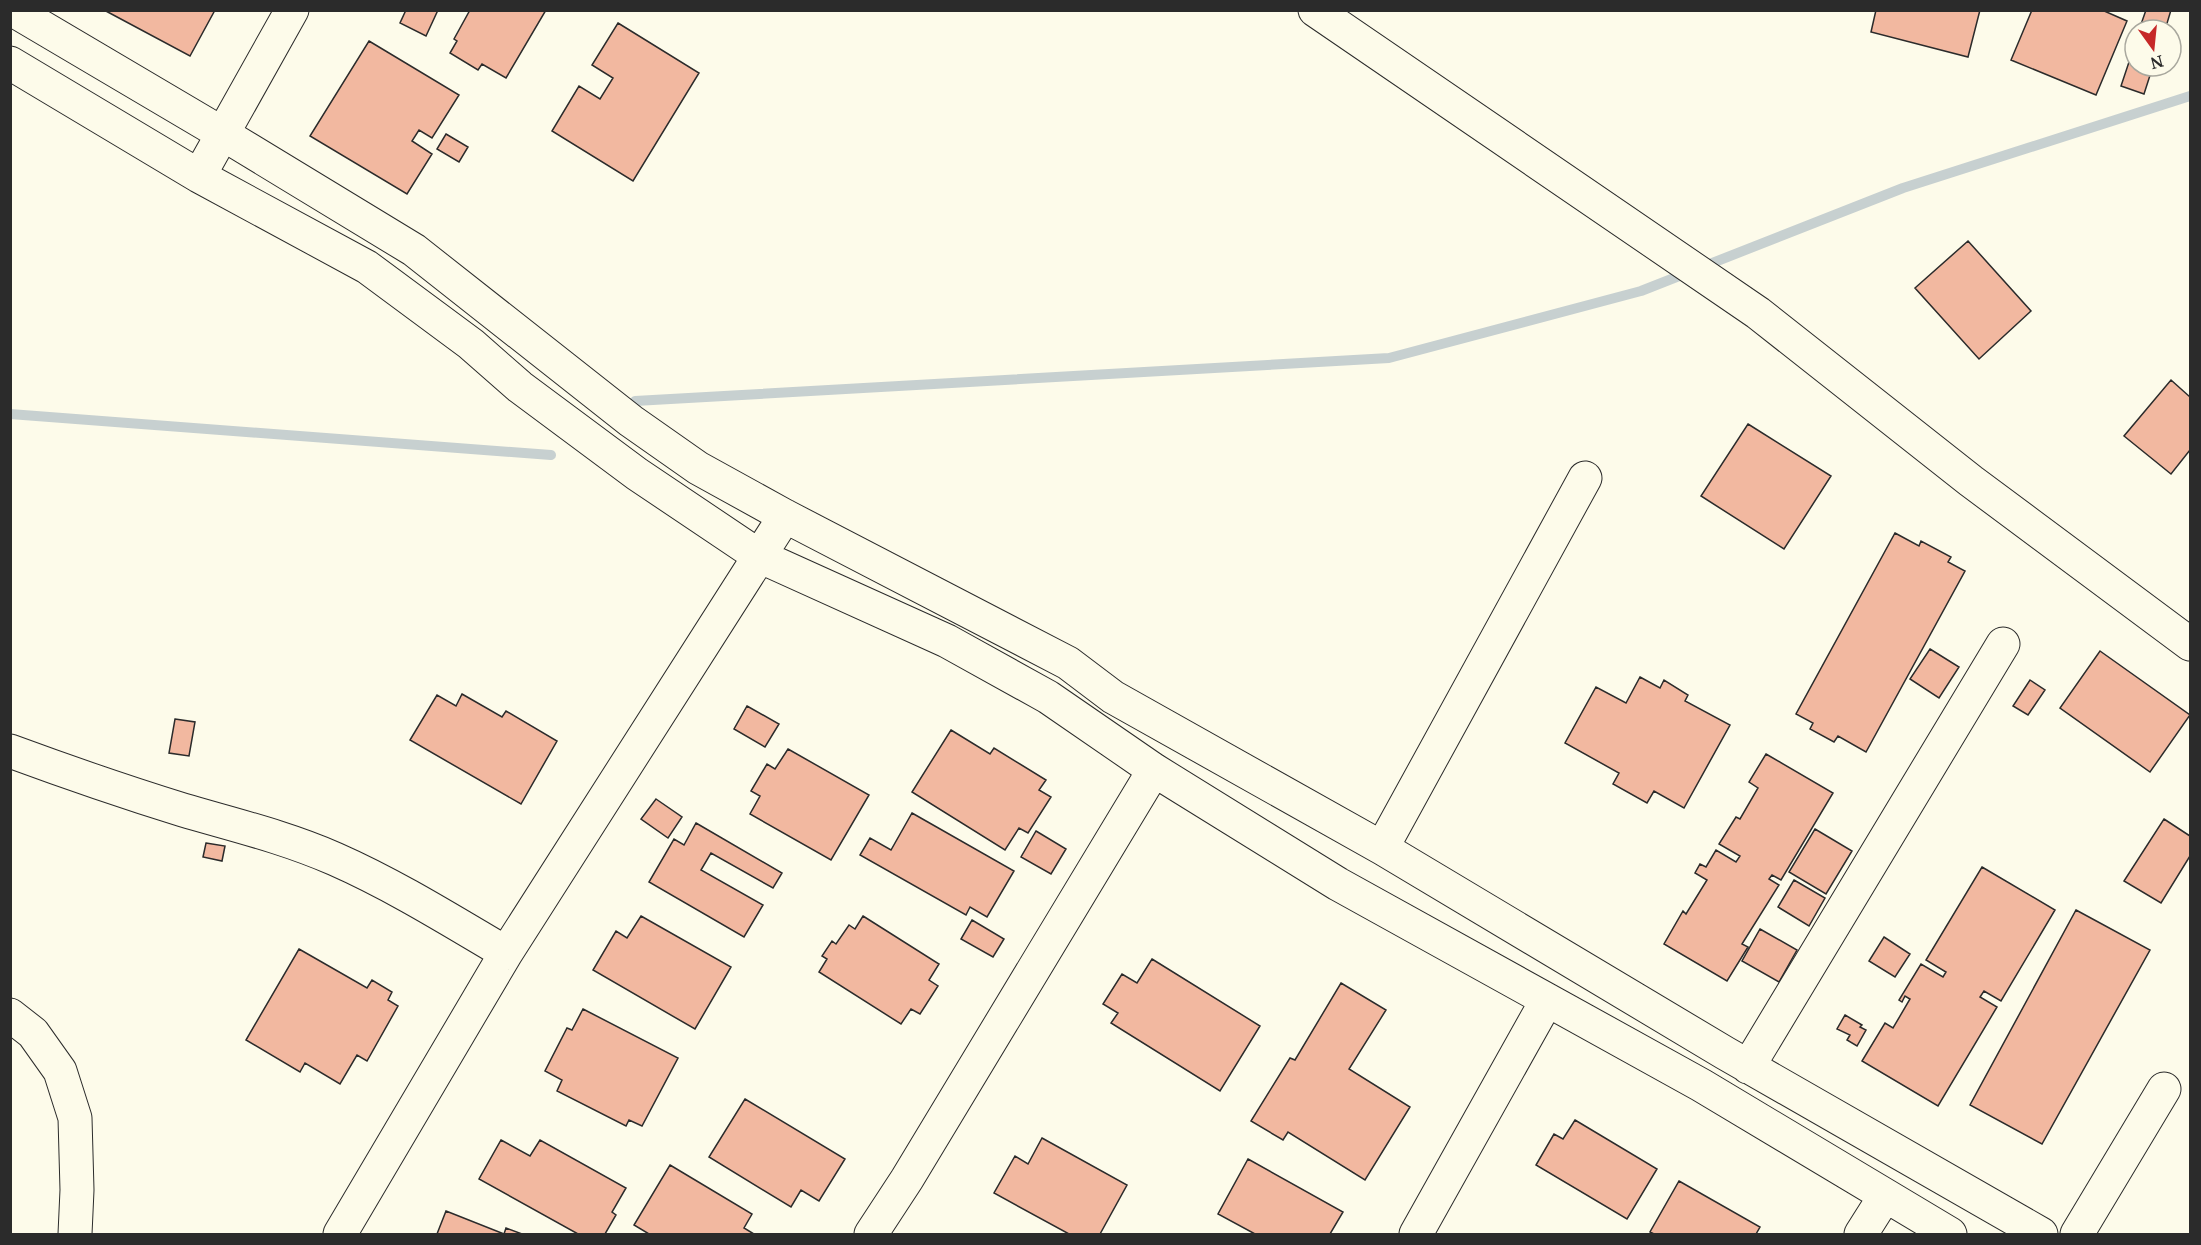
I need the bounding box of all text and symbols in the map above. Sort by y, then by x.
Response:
north arrow [2123,18,2183,78]
text: N [2148,50,2166,75]

